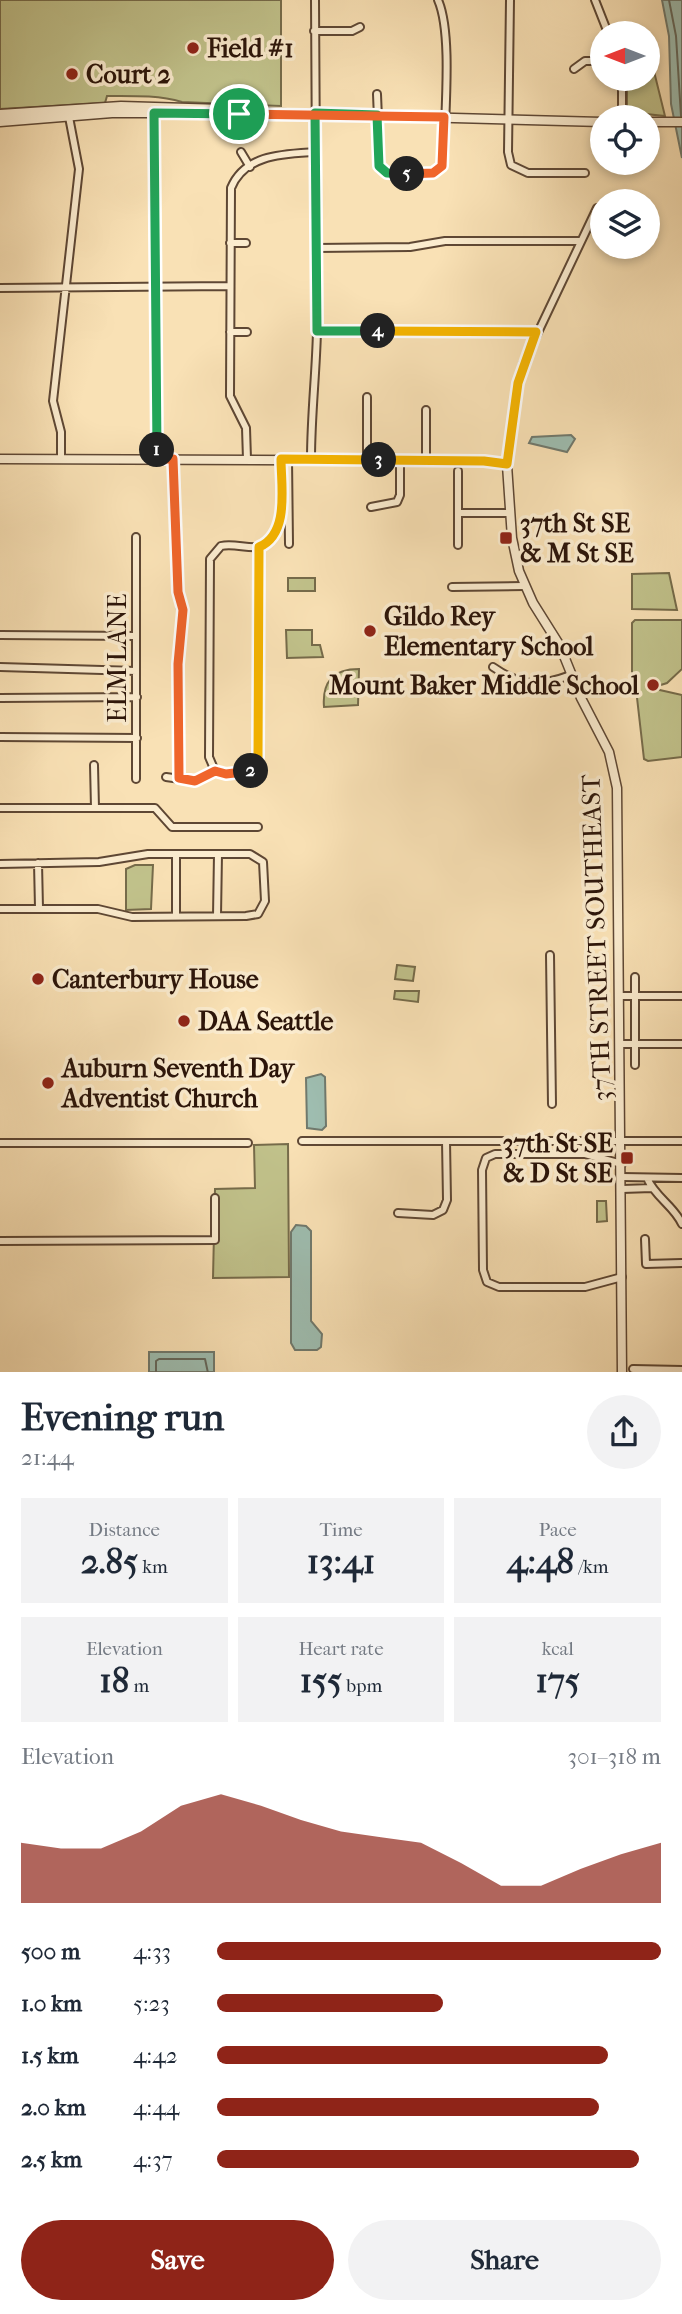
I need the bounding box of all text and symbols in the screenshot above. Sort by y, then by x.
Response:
north arrow [590,21,660,91]
map controls [590,21,660,259]
place label: Field #1 [206,33,294,64]
marker: Field #1 [185,40,201,56]
place label: Court 2 [86,59,171,90]
marker: Court 2 [64,66,80,82]
pin [209,84,269,144]
icon: arrive [220,95,258,133]
button: locate [590,105,660,175]
pin: 5 [390,156,424,192]
text: 5 [402,162,411,184]
button: layers [590,189,660,259]
pin: 4 [360,314,396,348]
text: 4 [372,319,383,341]
pin: 1 [140,433,174,468]
text: 1 [153,438,160,460]
pin: 3 [362,442,396,477]
text: 3 [375,448,382,470]
place label: 37th St SE & M St SE [520,508,634,569]
marker: 37th St SE & M St SE [498,530,514,546]
street label: ELM LANE [102,593,133,723]
place label: Gildo Rey Elementary School [384,601,594,662]
marker: Gildo Rey Elementary School [362,623,378,639]
place label: Mount Baker Middle School [329,670,640,701]
marker: Mount Baker Middle School [645,677,661,693]
pin: 2 [233,754,268,788]
text: 2 [246,759,255,781]
street label: 37TH STREET SOUTHEAST [575,774,618,1102]
place label: Canterbury House [52,964,259,995]
marker: Canterbury House [30,971,46,987]
place label: DAA Seattle [198,1006,333,1037]
marker: DAA Seattle [176,1013,192,1029]
place label: Auburn Seventh Day Adventist Church [60,1053,296,1114]
marker: Auburn Seventh Day Adventist Church [40,1075,56,1091]
place label: 37th St SE & D St SE [503,1128,613,1189]
marker: 37th St SE & D St SE [619,1150,635,1166]
text: Evening run [21,1395,224,1440]
button: share [587,1395,661,1469]
text: 21:44 [21,1444,74,1471]
text: Distance [89,1519,160,1541]
text: Time [319,1519,363,1541]
text: Pace [539,1519,577,1541]
text: 2.85 [81,1541,138,1582]
text: 13:41 [307,1541,375,1582]
text: 4:48 [507,1541,574,1582]
text: km [138,1556,168,1578]
text: /km [574,1556,609,1578]
text: Elevation [86,1638,163,1660]
text: Heart rate [298,1638,384,1660]
text: kcal [542,1638,574,1660]
text: 18 [99,1660,129,1701]
text: 155 [300,1660,342,1701]
text: 175 [535,1660,580,1701]
text: m [129,1675,149,1697]
text: bpm [342,1675,382,1697]
text: Elevation [21,1743,114,1770]
text: 301–318 m [568,1743,661,1770]
text: 500 m [21,1938,80,1965]
text: 4:33 [133,1938,171,1965]
text: 1.0 km [21,1990,82,2017]
text: 5:23 [133,1990,170,2017]
text: 1.5 km [21,2042,79,2069]
text: 4:42 [133,2042,178,2069]
text: 2.0 km [21,2094,86,2121]
text: 4:44 [133,2094,179,2121]
text: 2.5 km [21,2146,82,2173]
text: 4:37 [133,2146,173,2173]
button: Save [21,2220,334,2300]
button: Share [348,2220,661,2300]

